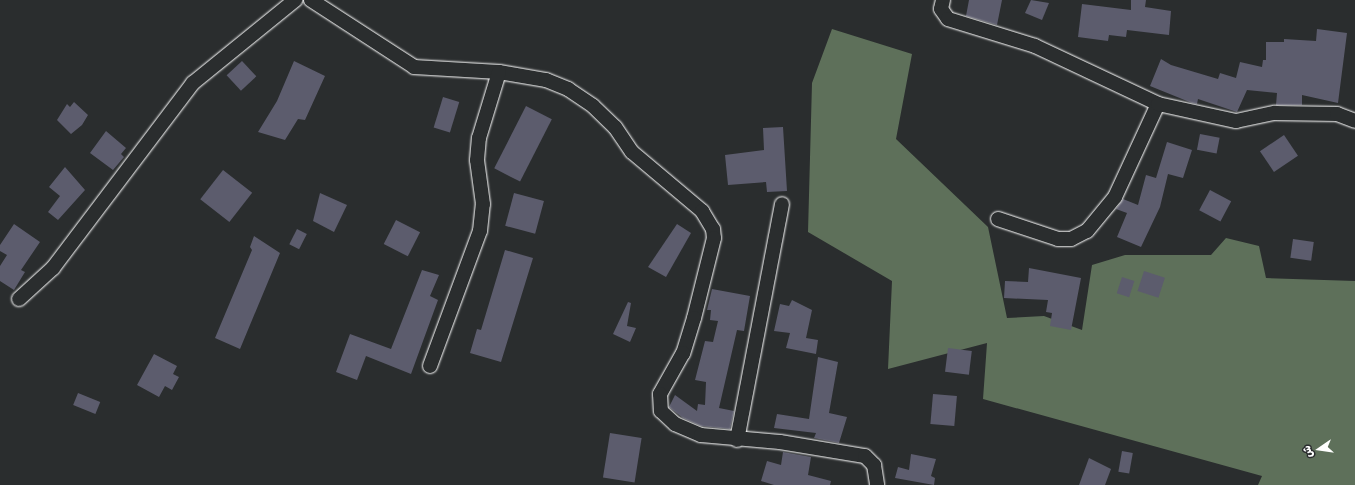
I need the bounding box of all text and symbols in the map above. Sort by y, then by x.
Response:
north arrow [1299,429,1339,469]
text: ش [1299,444,1315,459]

